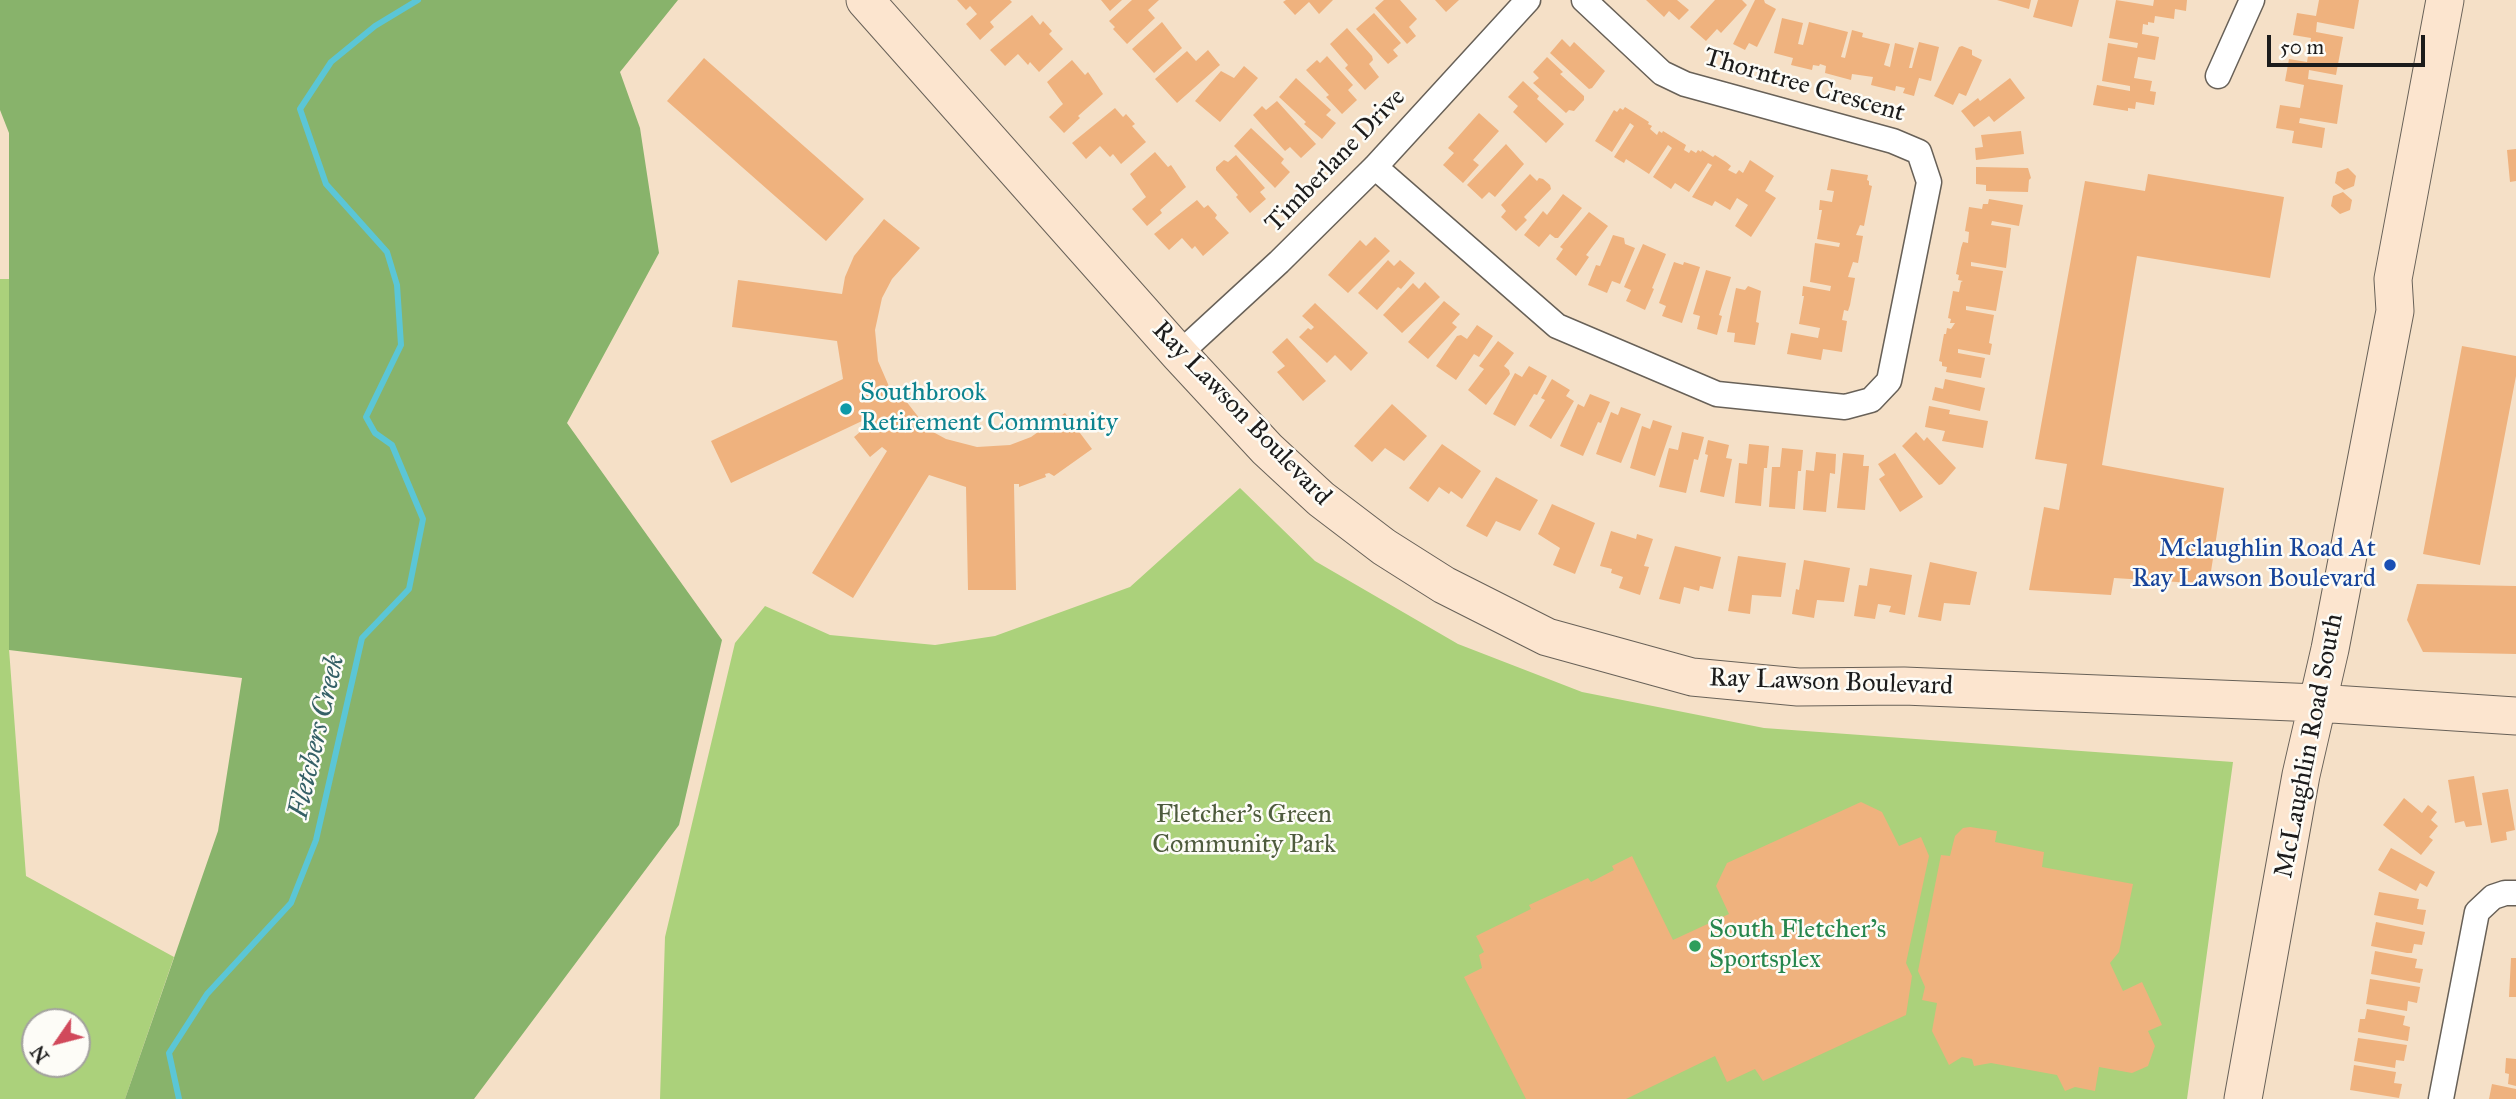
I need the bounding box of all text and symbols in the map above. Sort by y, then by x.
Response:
scale bar [2271,21,2428,65]
text: 50 m [2280,34,2324,60]
street label: Thorntree Crescent [1700,42,1908,130]
street label: Timberlane Drive [1259,82,1413,240]
street label: Ray Lawson Boulevard [1145,315,1337,513]
place label: Southbrook Retirement Community [860,378,1118,440]
marker: Southbrook Retirement Community [838,401,854,417]
place label: Mclaughlin Road At Ray Lawson Boulevard [2132,534,2376,596]
marker: Mclaughlin Road At Ray Lawson Boulevard [2382,557,2398,573]
street label: McLaughlin Road South [2269,611,2351,881]
water label: Fletchers Creek [283,652,353,822]
street label: Ray Lawson Boulevard [1708,663,1954,703]
park label: Fletcher's Green Community Park [1152,800,1336,862]
place label: South Fletcher's Sportsplex [1709,915,1886,976]
marker: South Fletcher's Sportsplex [1687,938,1703,954]
north arrow [21,1008,91,1078]
text: N [26,1041,54,1067]

